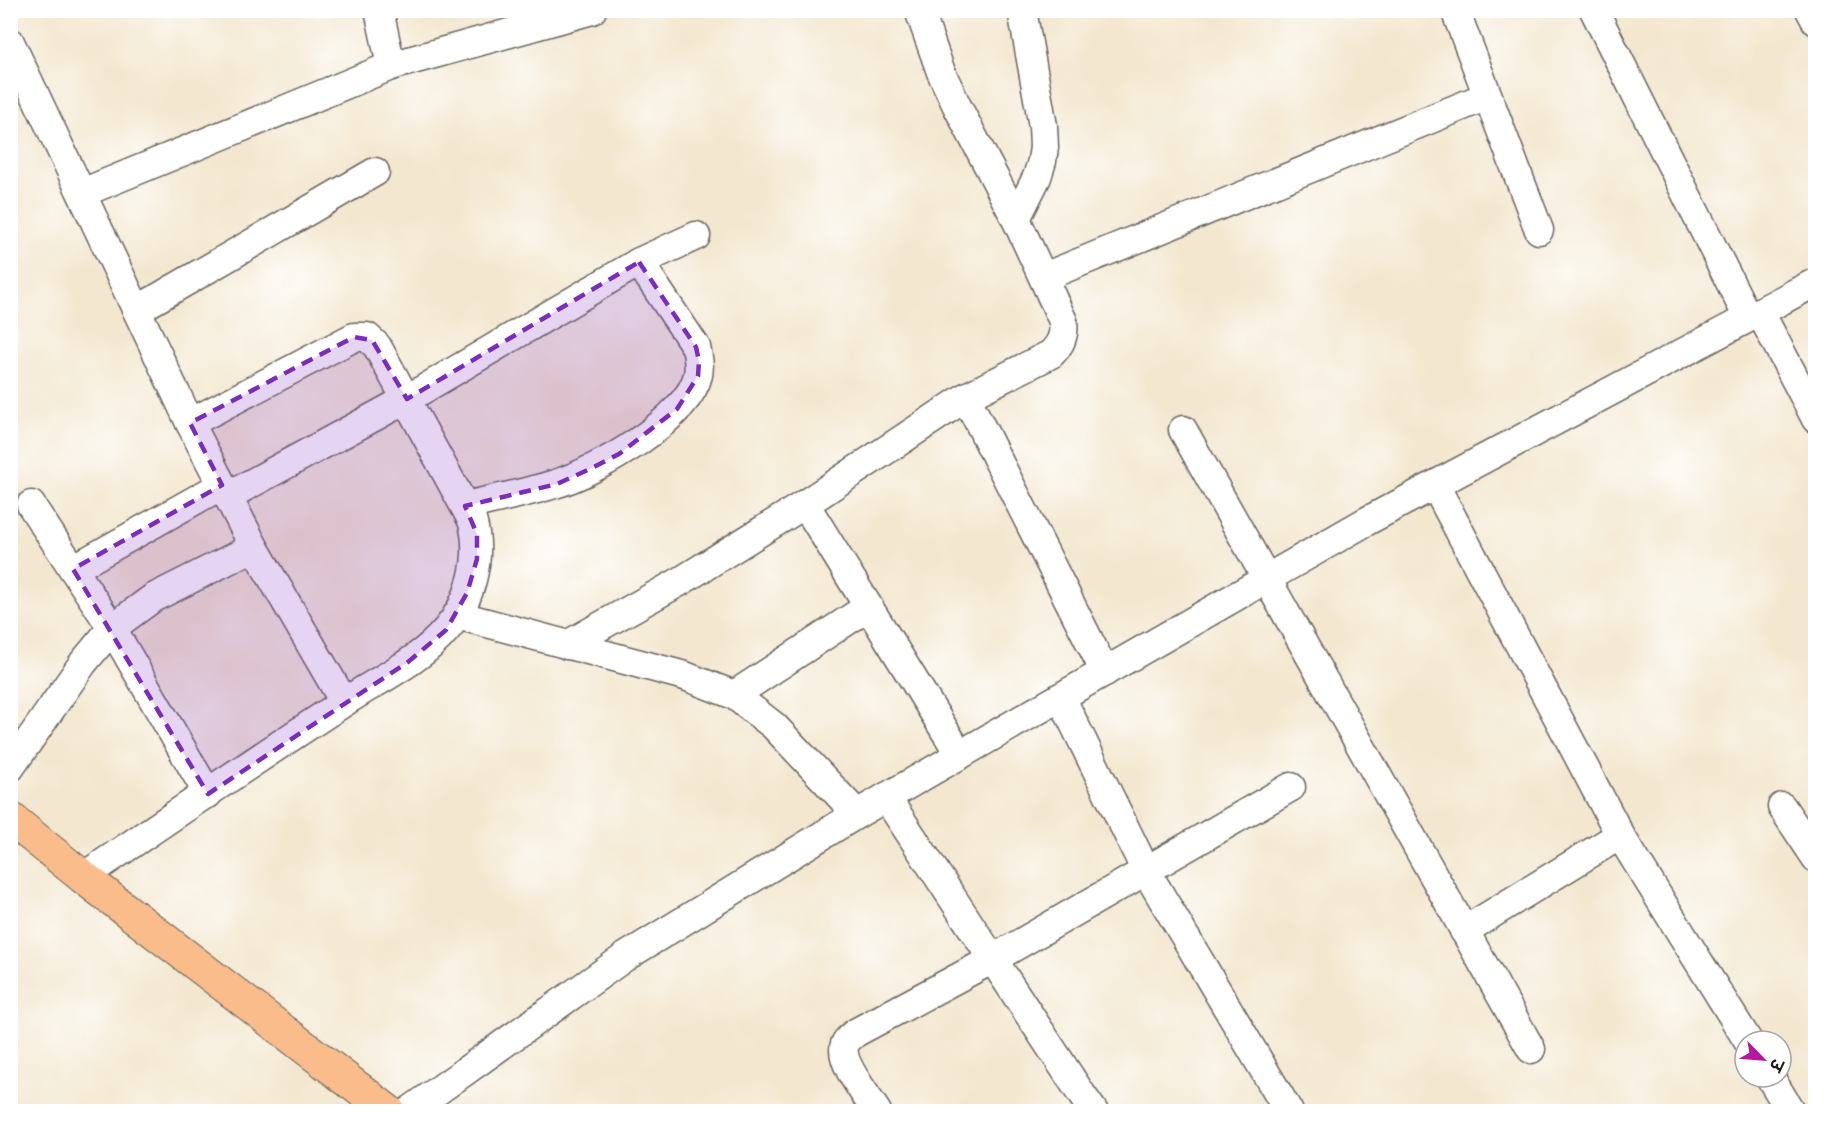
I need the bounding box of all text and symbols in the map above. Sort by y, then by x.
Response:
north arrow [1733,1029,1793,1089]
text: उ [1764,1054,1790,1076]

